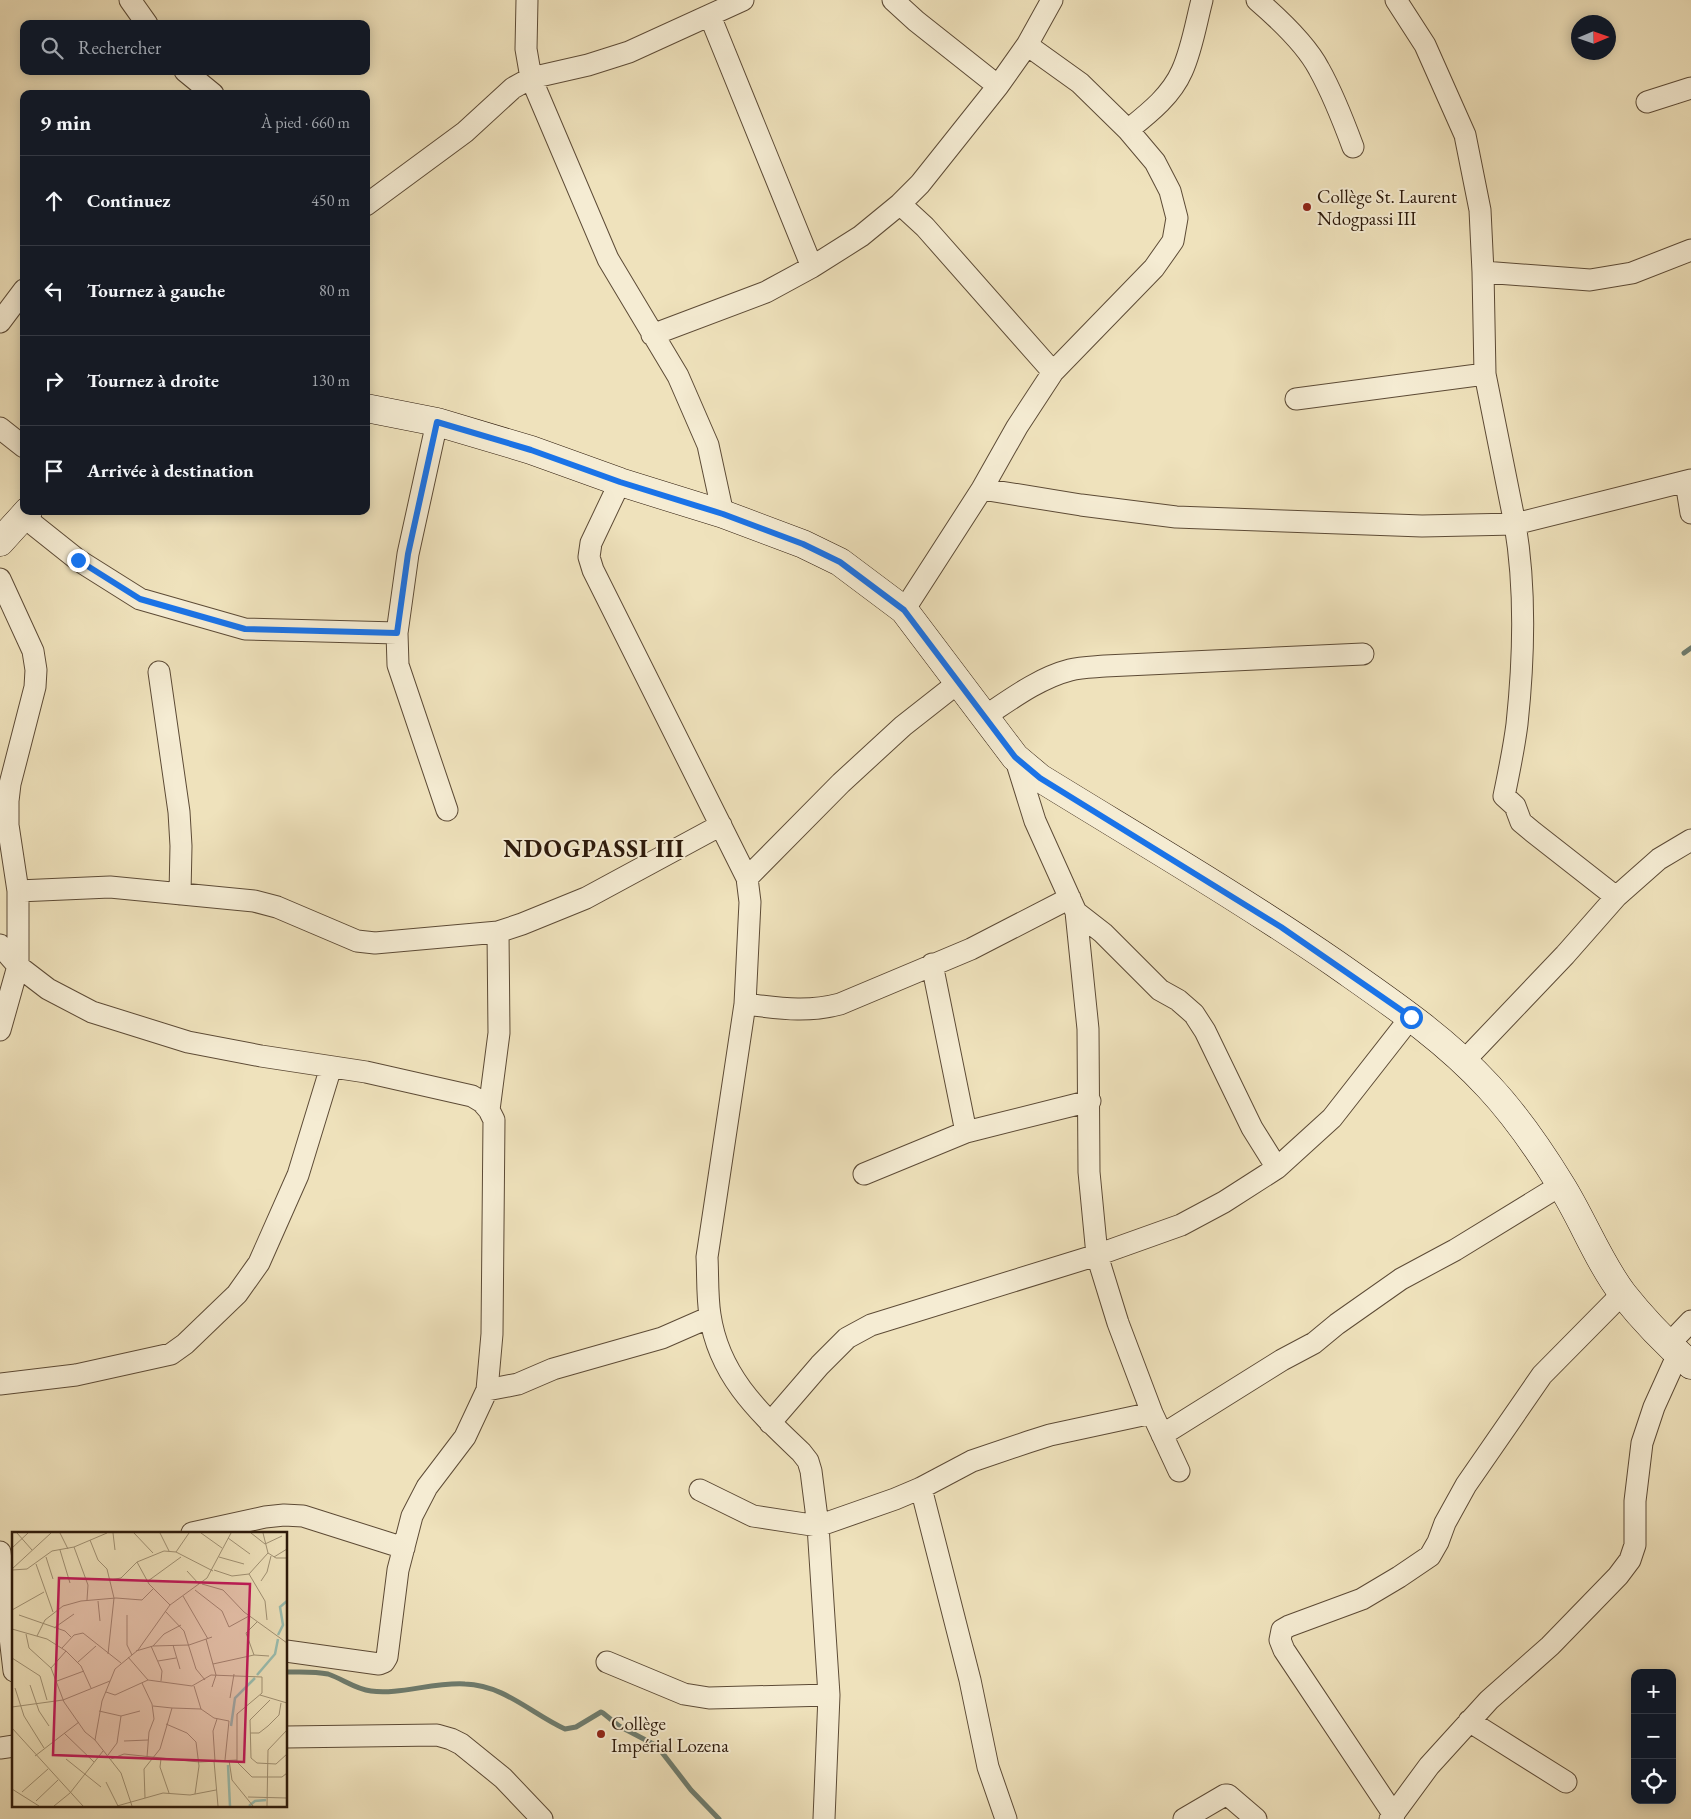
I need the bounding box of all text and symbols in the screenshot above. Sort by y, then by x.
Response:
north arrow [1571,15,1616,60]
search box [20,20,370,75]
icon: search [38,34,66,62]
text: Rechercher [78,35,161,60]
text: 9 min [40,109,91,136]
text: À pied · 660 m [261,112,350,133]
place label: Collège St. Laurent Ndogpassi III [1317,184,1457,231]
icon: ahead [40,187,68,215]
text: Continuez [87,188,171,213]
text: 450 m [311,190,350,211]
marker: Collège St. Laurent Ndogpassi III [1301,201,1313,213]
icon: left [40,277,68,305]
text: Tournez à gauche [87,278,225,303]
text: 80 m [319,280,350,301]
icon: right [40,367,68,395]
text: Tournez à droite [87,368,219,393]
text: 130 m [311,370,350,391]
icon: arrive [40,457,68,485]
text: Arrivée à destination [87,458,254,483]
route end [67,549,90,572]
district label: NDOGPASSI III [503,833,685,864]
route start [1400,1006,1423,1029]
inset map [12,1532,288,1806]
map controls [1631,1669,1676,1804]
button: + [1631,1669,1676,1714]
place label: Collège Impérial Lozena [611,1711,729,1758]
button: − [1631,1714,1676,1759]
marker: Collège Impérial Lozena [595,1728,607,1740]
button: locate [1631,1759,1676,1804]

